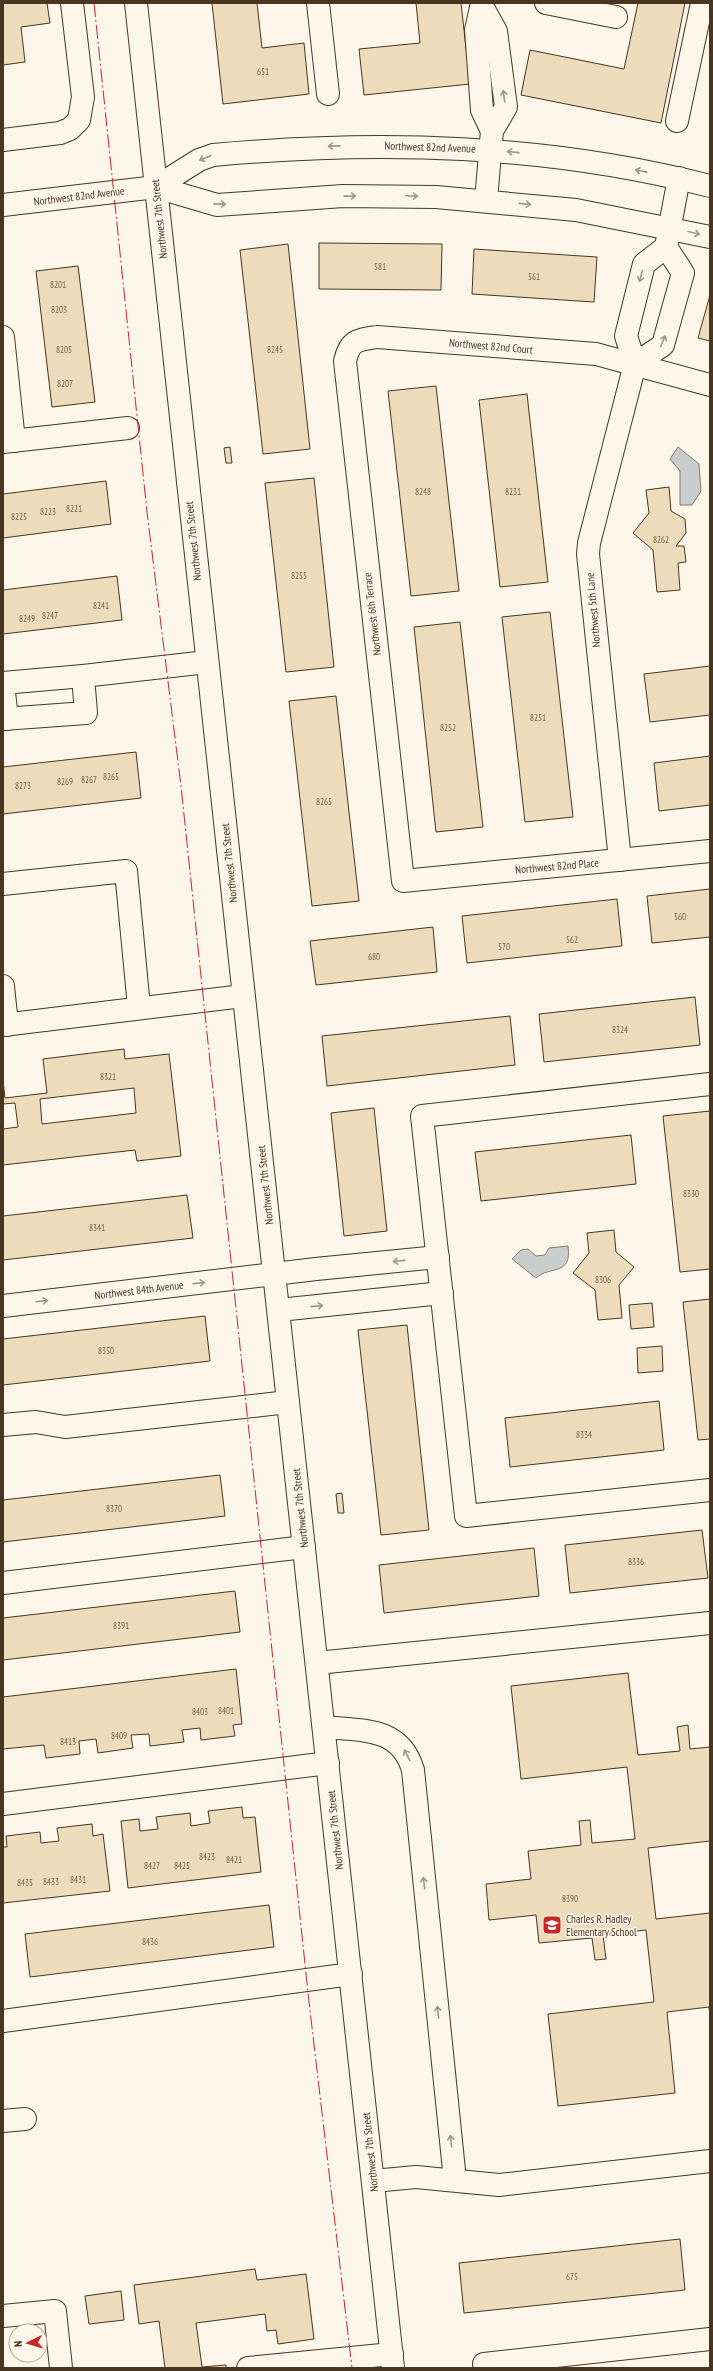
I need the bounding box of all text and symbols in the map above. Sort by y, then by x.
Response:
house number: 651 [257,66,269,77]
one-way arrow [500,90,508,103]
street label: Northwest 82nd Avenue [384,138,476,156]
one-way arrow [328,142,341,150]
one-way arrow [507,148,520,156]
one-way arrow [199,155,211,162]
one-way arrow [635,166,648,174]
street label: Northwest 7th Street [148,179,170,259]
street label: Northwest 82nd Avenue [33,183,126,209]
one-way arrow [343,192,356,200]
one-way arrow [405,192,418,200]
one-way arrow [213,200,226,208]
one-way arrow [518,200,531,207]
one-way arrow [687,230,700,238]
house number: 581 [374,261,386,272]
one-way arrow [637,269,645,282]
house number: 561 [528,271,540,282]
house number: 8201 [50,279,66,290]
house number: 8203 [51,304,67,315]
street label: Northwest 82nd Court [448,335,534,357]
one-way arrow [660,335,668,347]
house number: 8205 [56,344,72,355]
house number: 8245 [267,344,283,355]
house number: 8207 [57,378,73,389]
house number: 8248 [415,486,431,497]
house number: 8231 [505,486,521,497]
street label: Northwest 7th Street [182,501,204,581]
house number: 8221 [66,503,82,514]
house number: 8223 [40,506,56,517]
house number: 8225 [11,511,27,522]
house number: 8262 [653,534,669,545]
house number: 8255 [291,570,307,581]
street label: Northwest 6th Terrace [360,571,384,656]
street label: Northwest 5th Lane [583,572,603,648]
house number: 8241 [93,600,109,611]
house number: 8247 [42,610,58,621]
house number: 8249 [19,613,35,624]
house number: 8251 [530,712,546,723]
house number: 8252 [440,722,456,733]
house number: 8265 [103,771,119,782]
house number: 8267 [81,774,97,785]
house number: 8269 [57,776,73,787]
house number: 8273 [15,780,31,791]
house number: 8265 [316,796,332,807]
street label: Northwest 7th Street [218,823,240,903]
street label: Northwest 82nd Place [515,855,600,877]
house number: 560 [674,911,686,922]
house number: 562 [566,934,578,945]
house number: 570 [498,941,510,952]
house number: 680 [368,951,380,962]
house number: 8324 [612,1024,628,1035]
house number: 8321 [100,1071,116,1082]
street label: Northwest 7th Street [254,1145,276,1225]
house number: 8330 [683,1188,699,1199]
house number: 8341 [89,1222,105,1233]
one-way arrow [393,1258,406,1265]
house number: 8306 [595,1274,611,1285]
street label: Northwest 84th Avenue [94,1278,185,1302]
one-way arrow [192,1279,205,1286]
one-way arrow [35,1298,48,1305]
one-way arrow [310,1302,323,1310]
house number: 8350 [98,1345,114,1356]
house number: 8334 [576,1429,592,1440]
street label: Northwest 7th Street [289,1468,311,1548]
house number: 8370 [106,1503,122,1514]
house number: 8336 [628,1556,644,1567]
house number: 8391 [113,1620,129,1631]
house number: 8401 [218,1705,234,1716]
house number: 8403 [192,1706,208,1717]
house number: 8409 [111,1730,127,1741]
house number: 8413 [60,1736,76,1747]
one-way arrow [403,1749,410,1761]
street label: Northwest 7th Street [324,1790,346,1870]
house number: 8423 [199,1851,215,1862]
house number: 8421 [226,1854,242,1865]
house number: 8427 [144,1860,160,1871]
house number: 8425 [174,1860,190,1871]
house number: 8431 [70,1874,86,1885]
house number: 8433 [43,1876,59,1887]
house number: 8435 [17,1877,33,1888]
one-way arrow [421,1877,428,1890]
house number: 8390 [562,1893,578,1904]
place label: Charles R. Hadley Elementary School [566,1912,637,1939]
school or university icon: Charles R. Hadley Elementary School [541,1914,563,1936]
house number: 8436 [142,1936,158,1947]
one-way arrow [434,2006,442,2019]
street label: Northwest 7th Street [359,2112,381,2192]
one-way arrow [447,2135,455,2148]
house number: 675 [566,2271,578,2282]
north arrow [8,2323,48,2363]
text: N [11,2340,25,2347]

